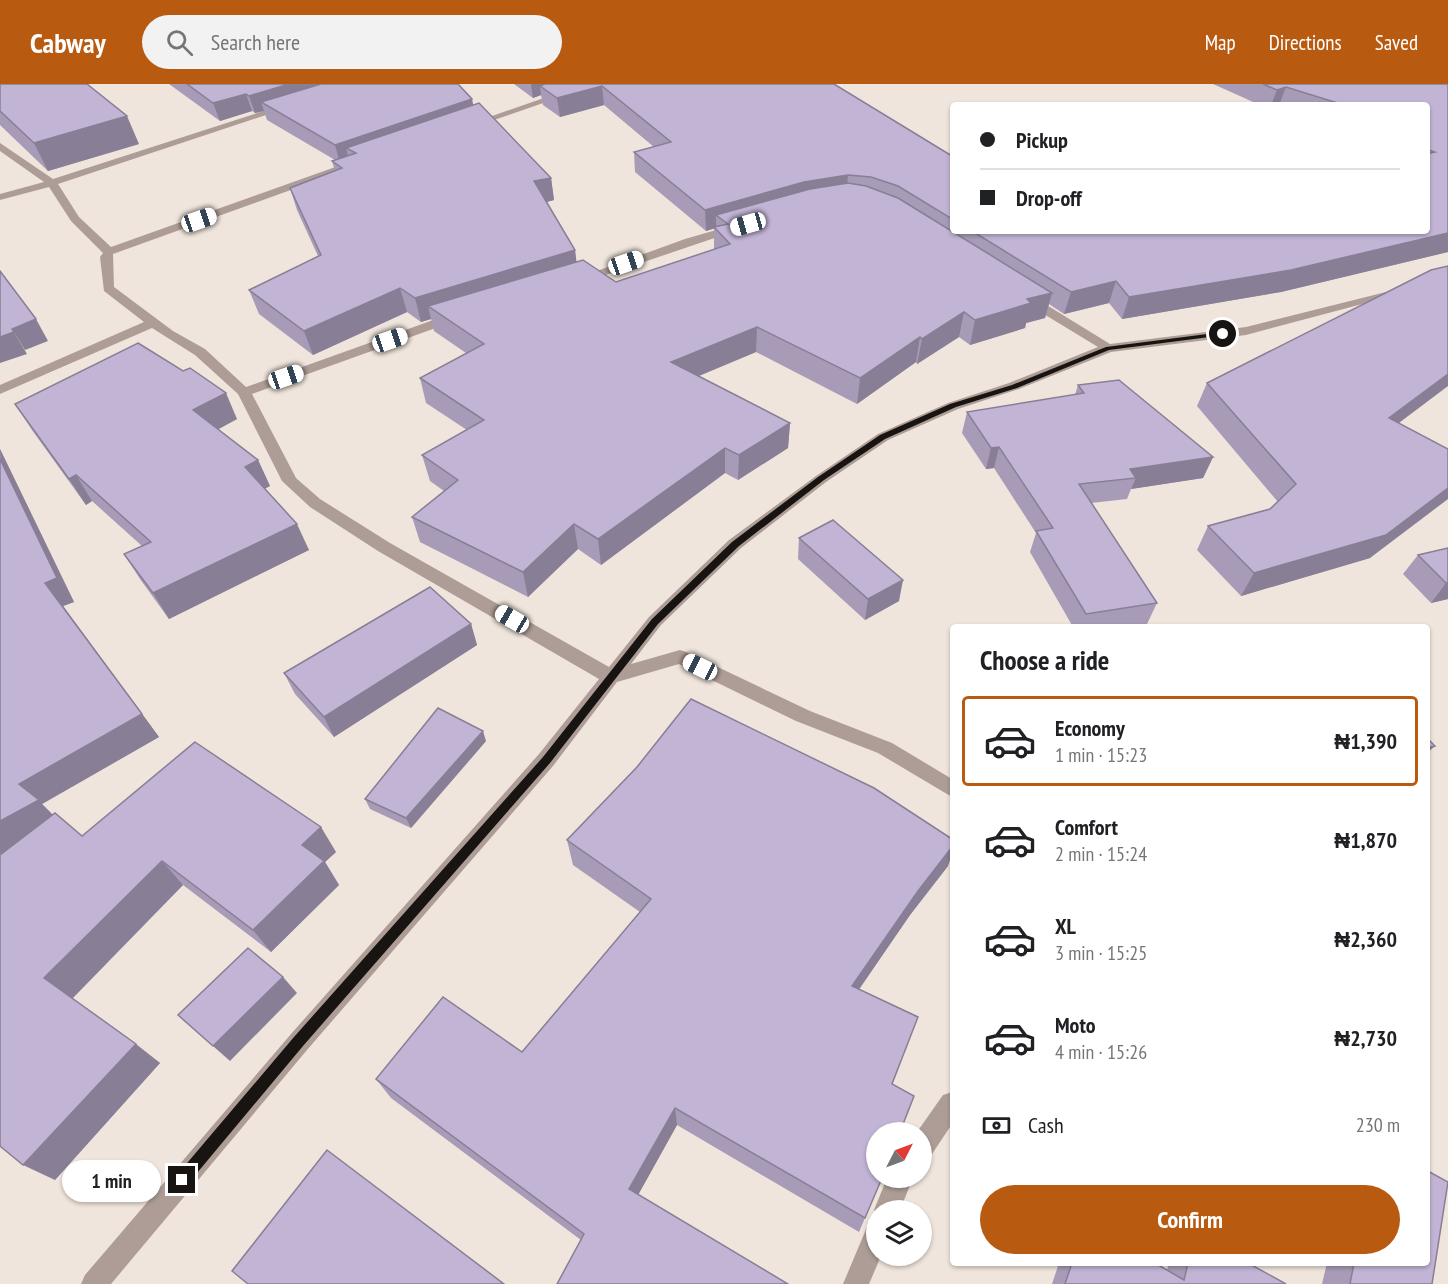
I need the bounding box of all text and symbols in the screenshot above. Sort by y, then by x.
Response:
search box [142,15,562,69]
text: Cabway [30,24,106,61]
icon: search [163,26,196,59]
text: Search here [211,28,300,56]
text: Map [1205,29,1236,56]
text: Directions [1269,29,1342,56]
text: Saved [1375,29,1418,56]
text: Pickup [1016,126,1068,154]
text: Drop-off [1016,184,1082,212]
car [179,206,219,234]
car [728,210,768,238]
car [606,249,646,277]
route start [1209,320,1236,347]
car [370,326,410,354]
car [266,363,306,391]
car [492,602,532,636]
text: Choose a ride [980,643,1109,677]
car [680,651,720,683]
icon: car [983,714,1037,768]
text: Economy [1055,714,1125,742]
text: ₦1,390 [1334,727,1397,755]
text: 1 min · 15:23 [1055,742,1147,768]
icon: car [983,813,1037,867]
text: Comfort [1055,813,1118,841]
text: ₦1,870 [1334,826,1397,854]
text: 2 min · 15:24 [1055,841,1147,867]
icon: car [983,912,1037,966]
text: XL [1055,912,1076,940]
text: ₦2,360 [1334,925,1397,953]
text: 3 min · 15:25 [1055,940,1147,966]
icon: car [983,1011,1037,1065]
text: Moto [1055,1011,1096,1039]
text: ₦2,730 [1334,1024,1397,1052]
text: 4 min · 15:26 [1055,1039,1147,1065]
icon: cash [980,1109,1013,1142]
text: Cash [1028,1111,1064,1139]
text: 230 m [1356,1112,1400,1138]
north arrow [866,1122,932,1188]
map controls [866,1122,932,1266]
callout: 1 min [62,1159,161,1201]
route end [168,1166,195,1193]
text: 1 min [91,1168,132,1194]
button: Confirm [980,1185,1400,1254]
button: layers [866,1200,932,1266]

